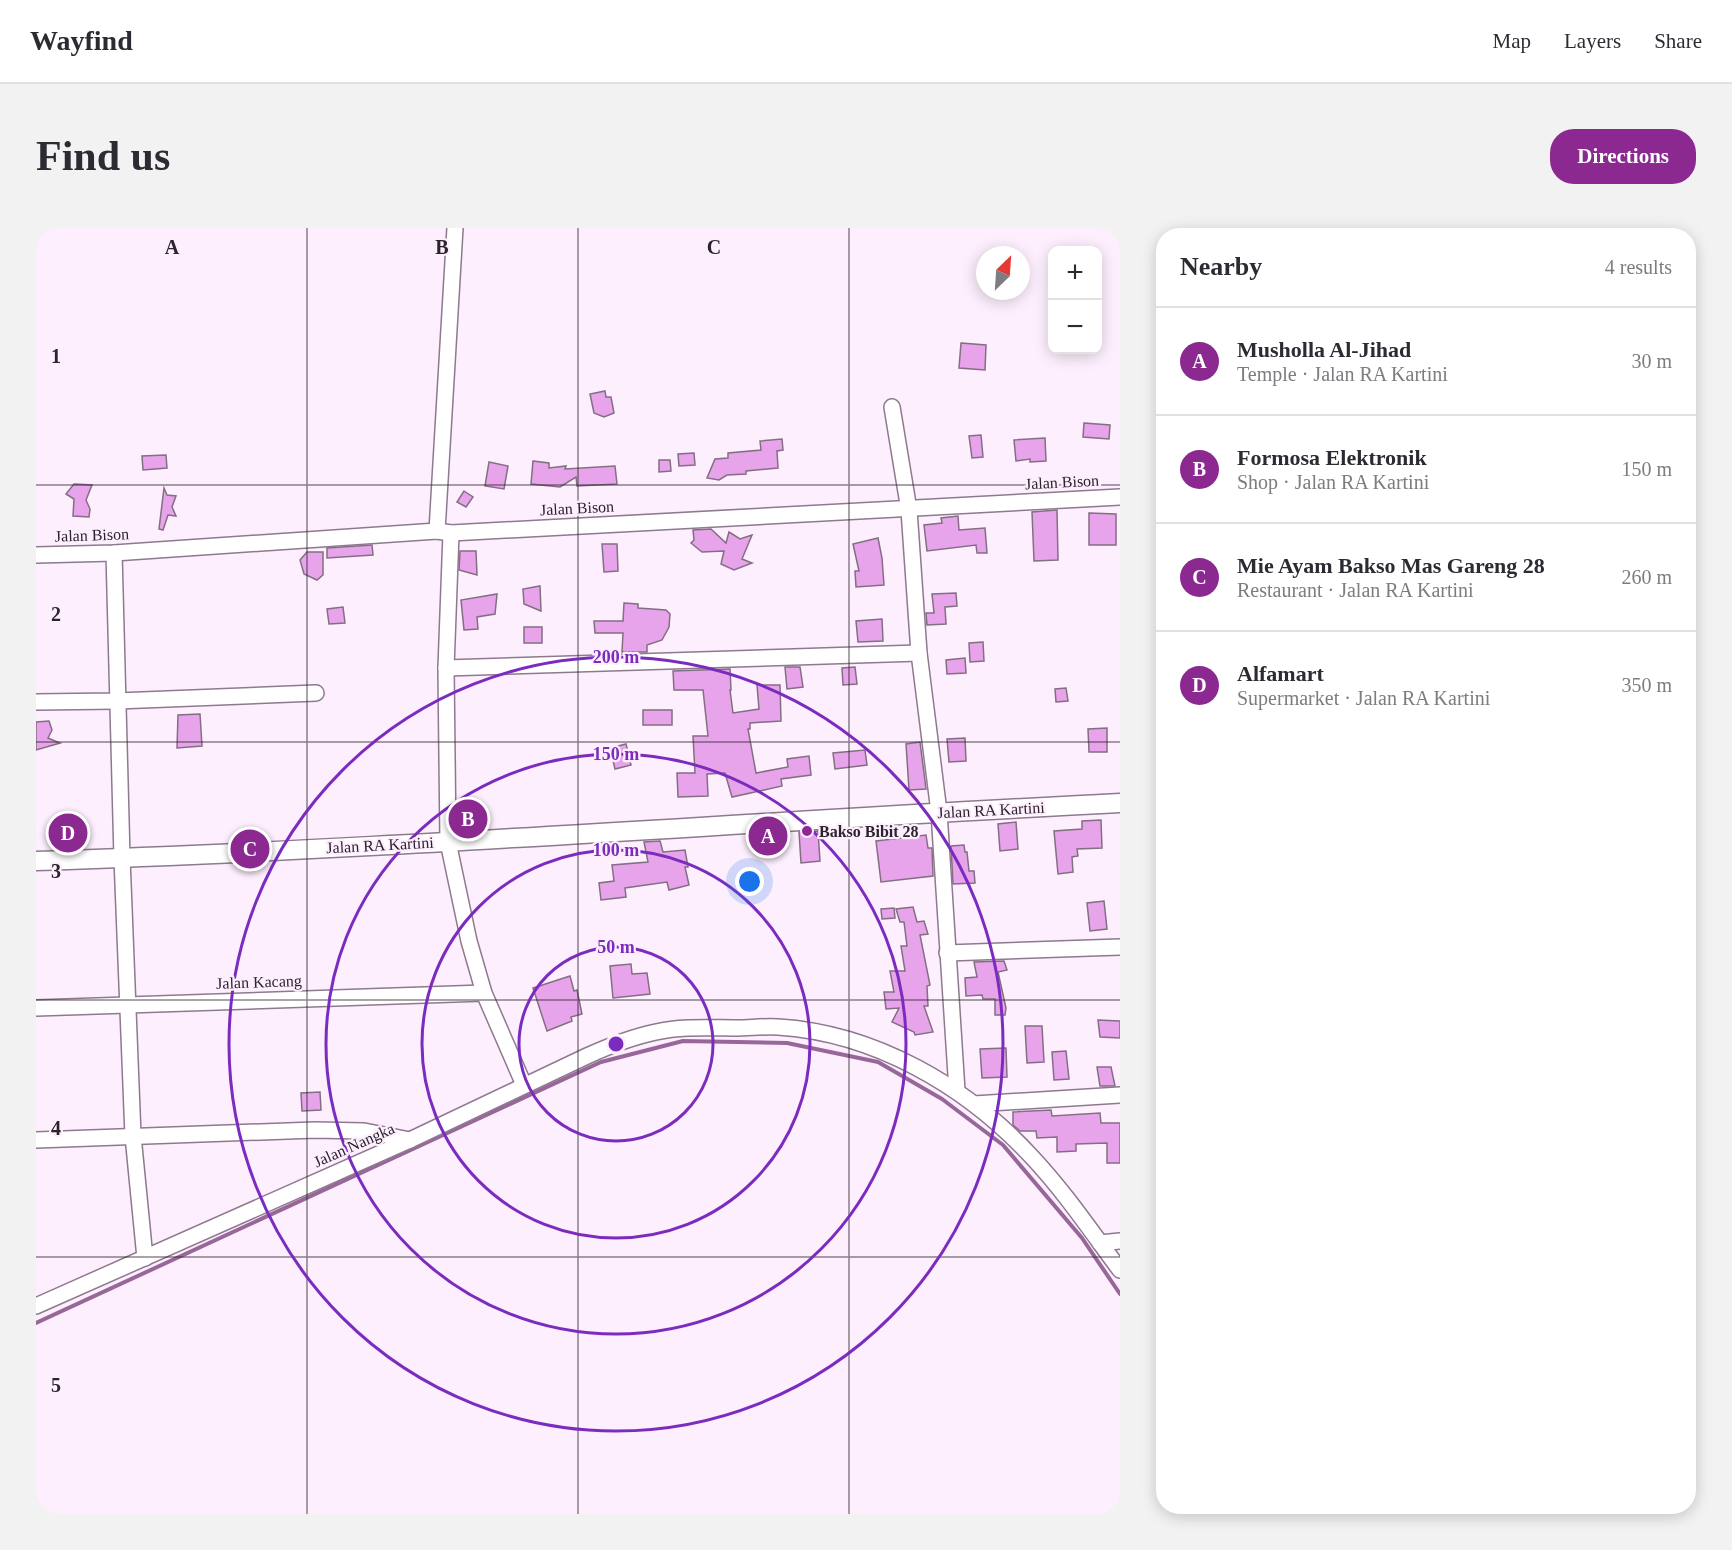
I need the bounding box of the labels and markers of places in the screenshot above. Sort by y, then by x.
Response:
pin: B [448,796,488,842]
pin: D [48,810,87,856]
pin: A [748,814,788,858]
place label: Bakso Bibit 28 [819,823,919,840]
marker: Bakso Bibit 28 [800,824,814,838]
pin: C [230,826,270,872]
centre of rings [606,1034,626,1054]

